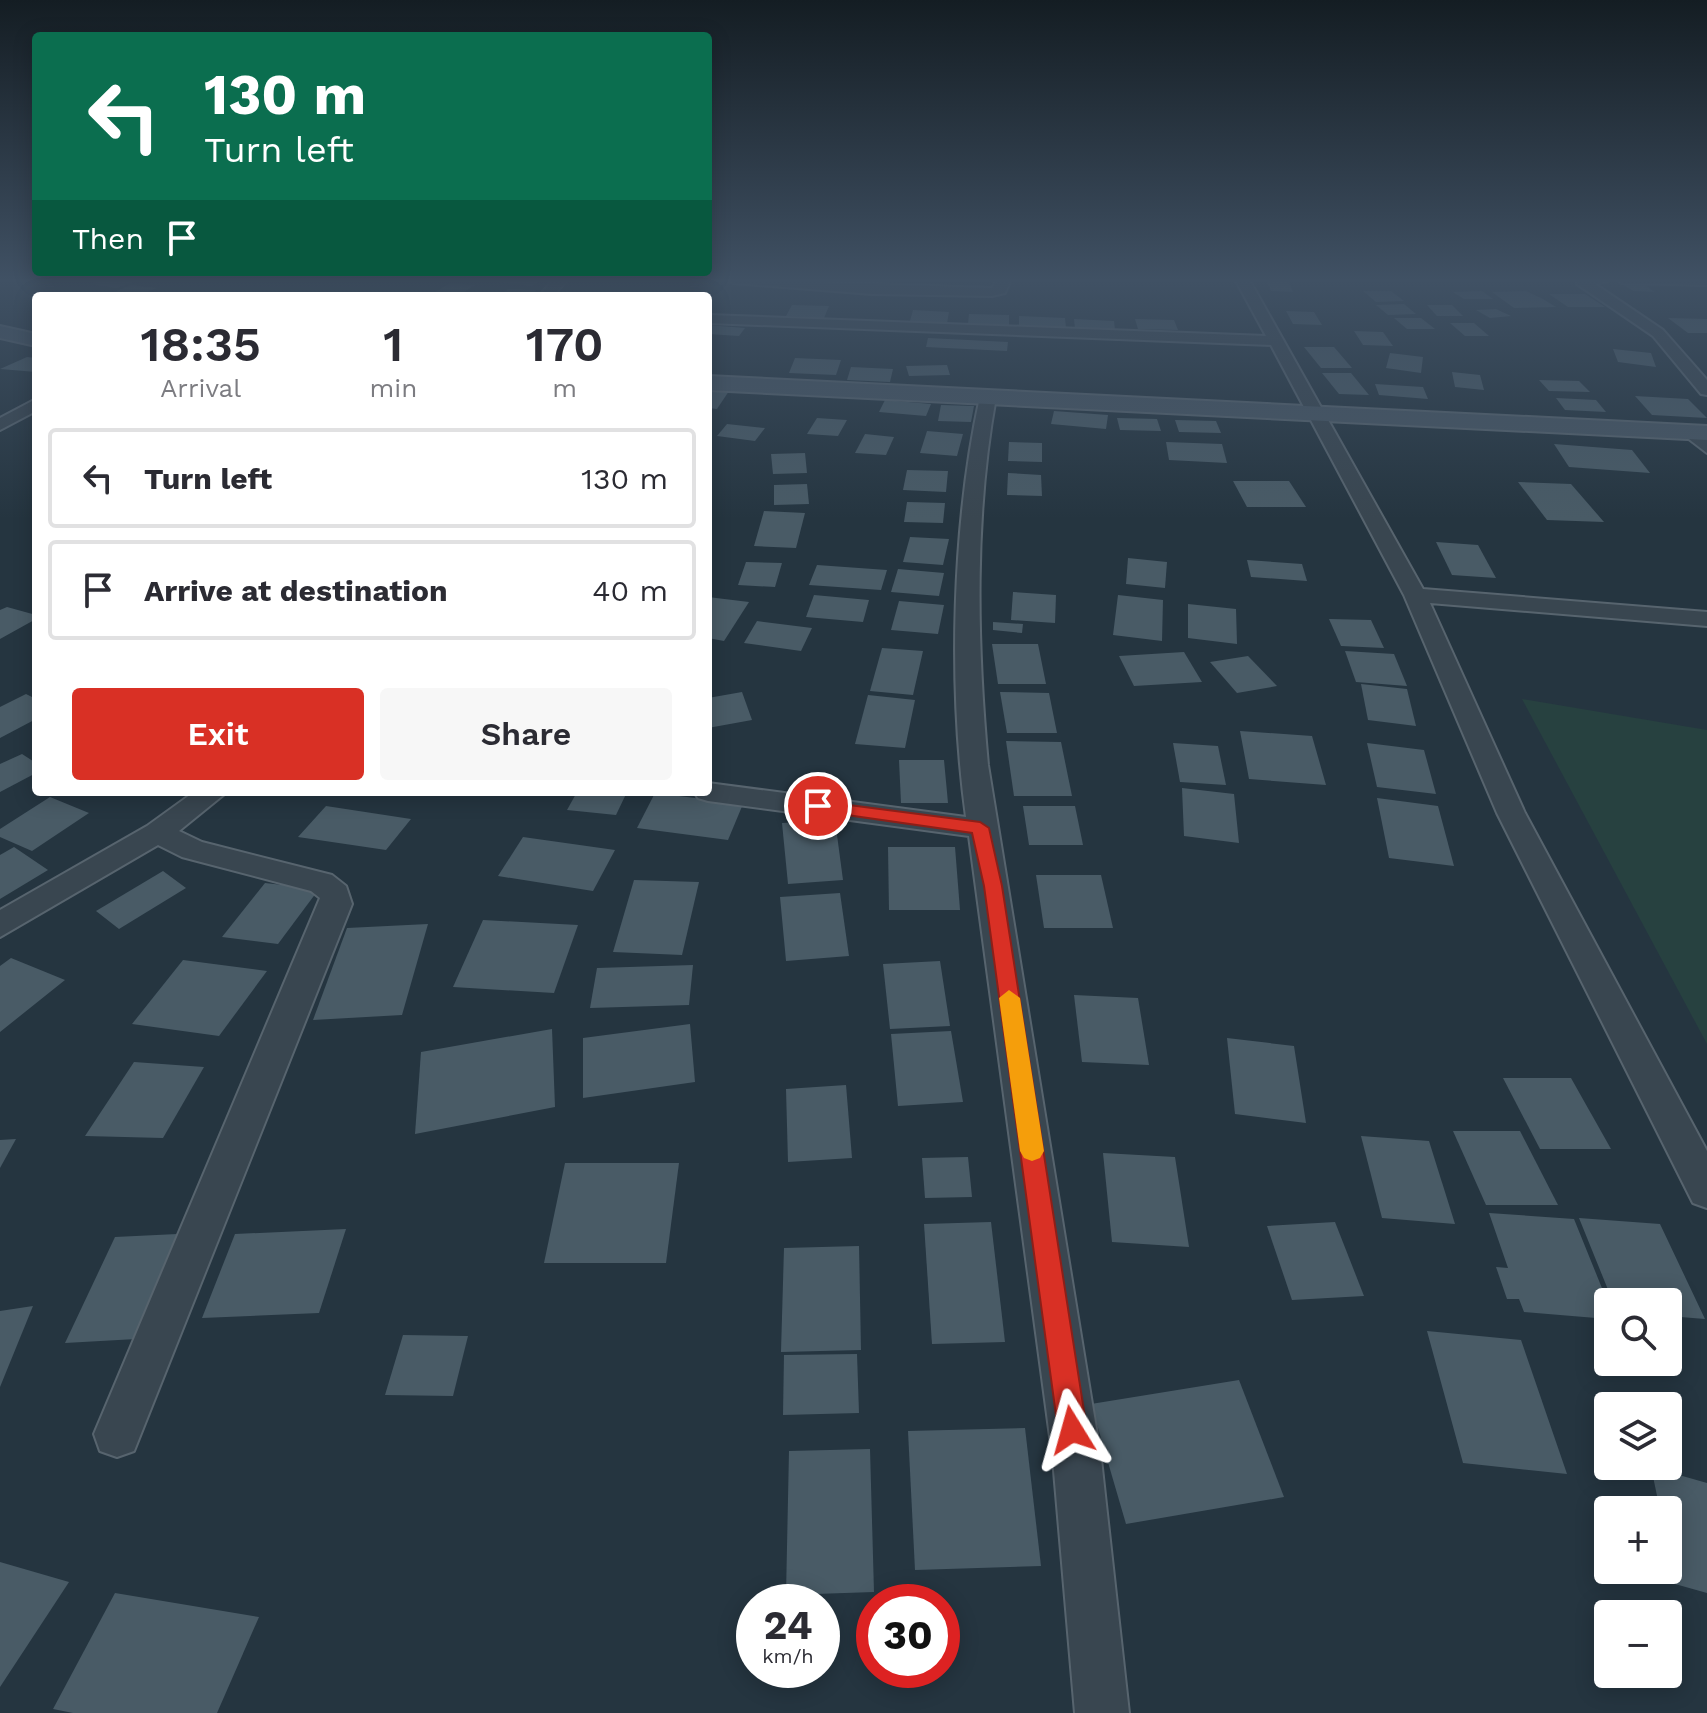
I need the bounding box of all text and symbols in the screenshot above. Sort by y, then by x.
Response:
text: 130 m [204,62,366,128]
icon: left [72,64,176,168]
text: Turn left [204,129,354,171]
icon: arrive [160,216,204,260]
text: Then [72,221,144,256]
text: 18:35 [140,316,261,373]
text: 1 [383,316,403,373]
text: 170 [526,316,603,373]
text: Arrival [160,373,241,403]
text: min [369,373,417,403]
text: m [552,373,577,403]
icon: left [76,456,120,500]
text: Turn left [144,461,272,496]
text: 130 m [581,461,668,496]
icon: arrive [76,568,120,612]
text: Arrive at destination [144,573,448,608]
text: 40 m [592,573,668,608]
button: Exit [72,688,364,780]
button: Share [380,688,672,780]
pin [784,772,852,840]
icon: arrive [796,784,840,828]
map controls [1594,1288,1682,1688]
button: search [1594,1288,1682,1376]
position arrow [1030,1388,1114,1472]
button: layers [1594,1392,1682,1480]
button: + [1594,1496,1682,1584]
speed limit sign: 30 [856,1584,960,1688]
button: − [1594,1600,1682,1688]
text: 24 [763,1602,813,1649]
text: km/h [762,1644,814,1668]

